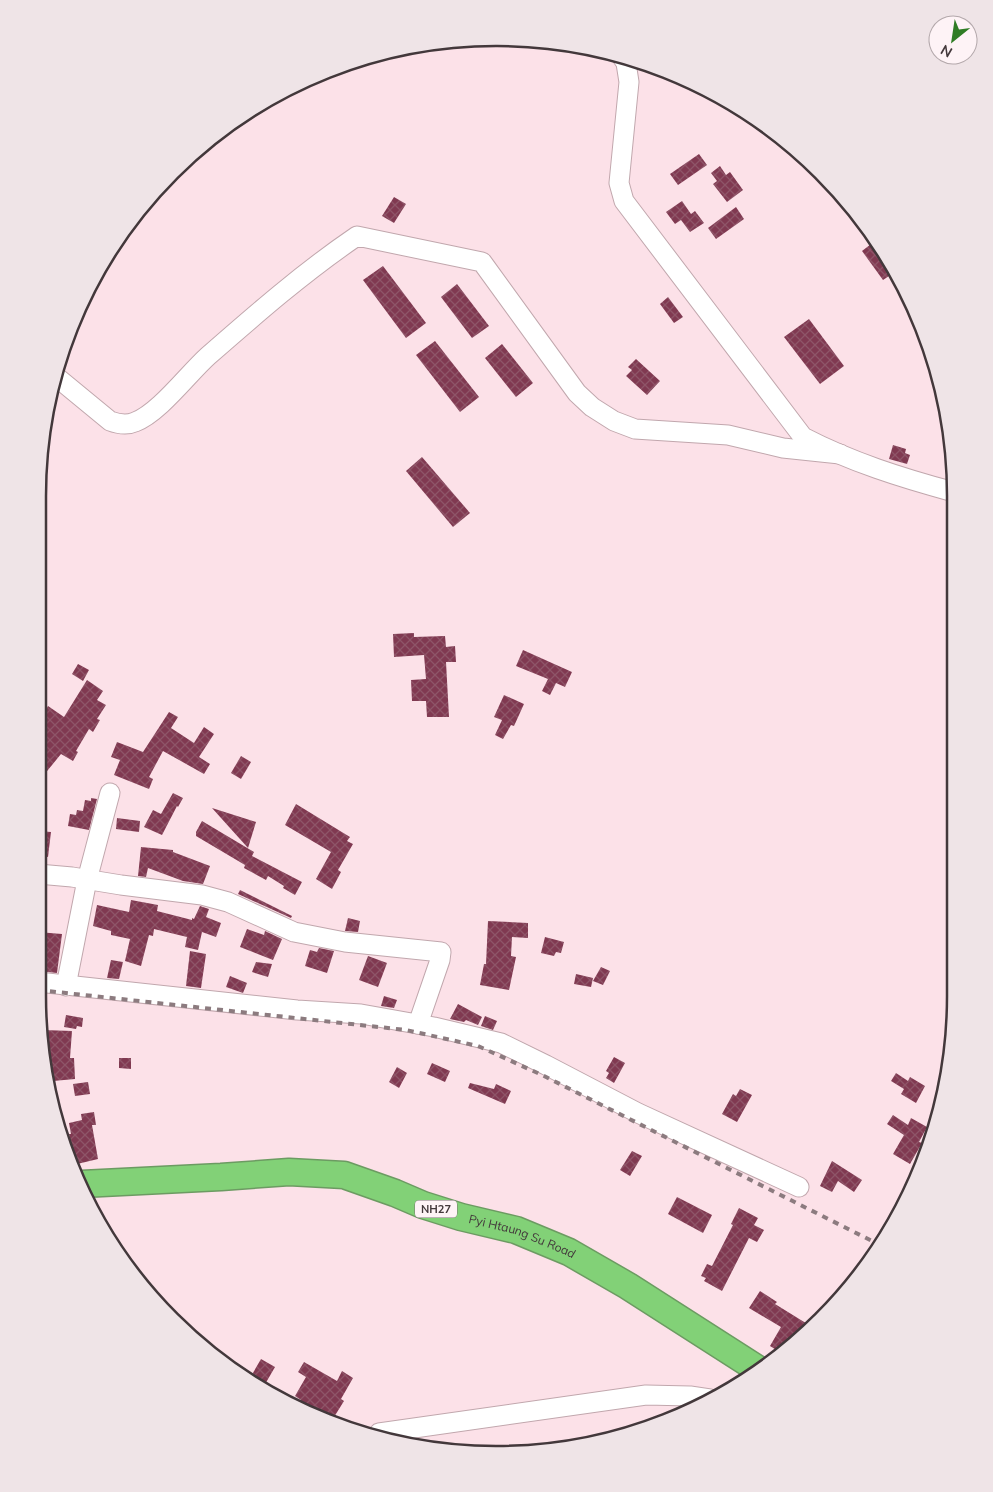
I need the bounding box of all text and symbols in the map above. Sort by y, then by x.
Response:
north arrow [928,15,978,65]
text: N [937,41,956,62]
road number: NH27 [415,1200,457,1218]
street label: Pyi Htaung Su Road [467,1211,578,1261]

